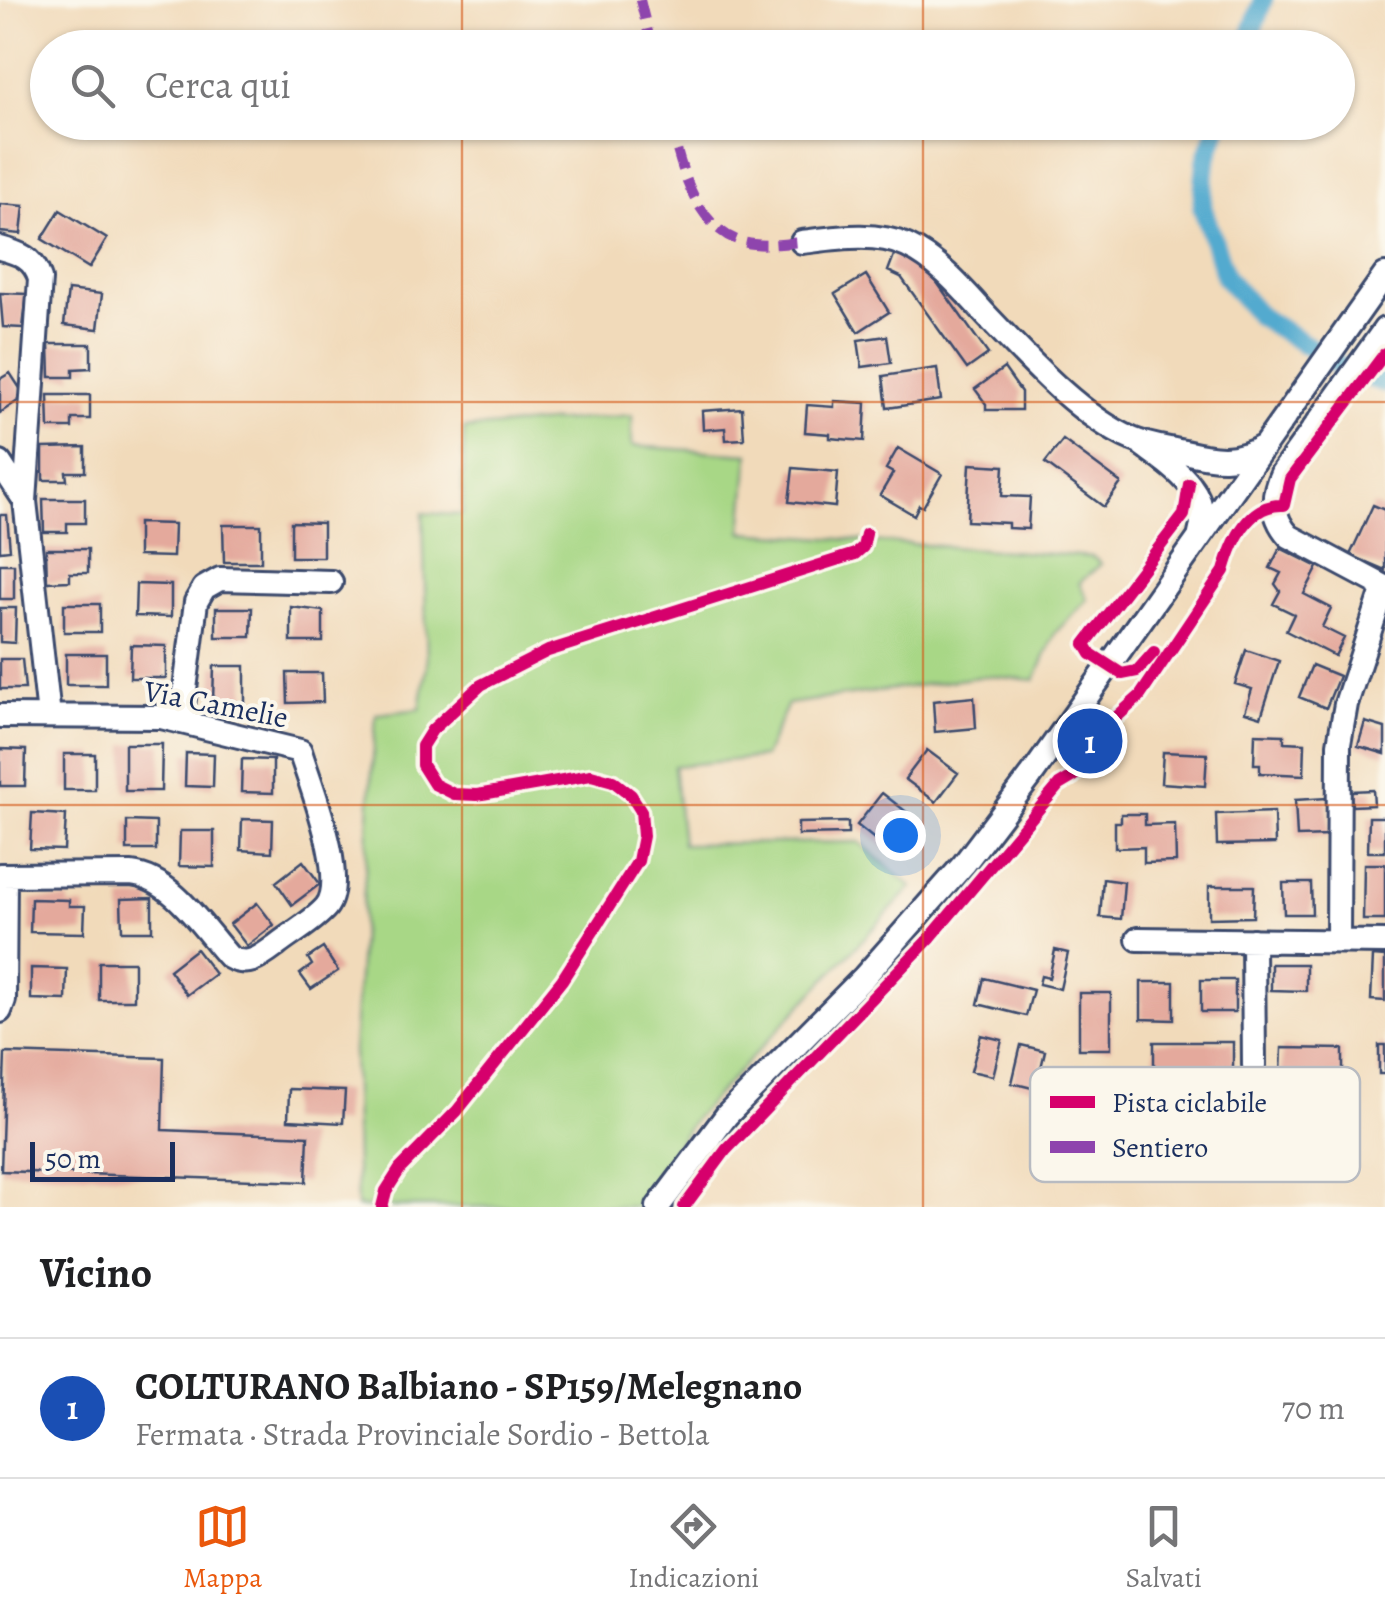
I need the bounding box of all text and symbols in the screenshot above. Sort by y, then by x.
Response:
search box [30,30,1355,140]
icon: search [65,58,120,113]
text: Cerca qui [145,59,291,111]
street label: Via Camelie [140,670,291,738]
pin: 1 [1058,704,1122,778]
your location [875,810,926,861]
legend [1030,1067,1360,1182]
text: Pista ciclabile [1112,1084,1267,1122]
text: Sentiero [1112,1129,1208,1167]
scale bar [30,1137,175,1182]
text: 50 m [45,1140,101,1178]
text: Vicino [40,1244,152,1301]
text: COLTURANO Balbiano - SP159/Melegnano [135,1360,802,1412]
text: 1 [67,1386,78,1430]
text: 70 m [1282,1386,1345,1430]
text: Fermata · Strada Provinciale Sordio - Bettola [135,1412,710,1456]
tab: Mappa [183,1499,262,1597]
tab: Indicazioni [629,1499,759,1597]
tab: Salvati [1125,1499,1202,1597]

